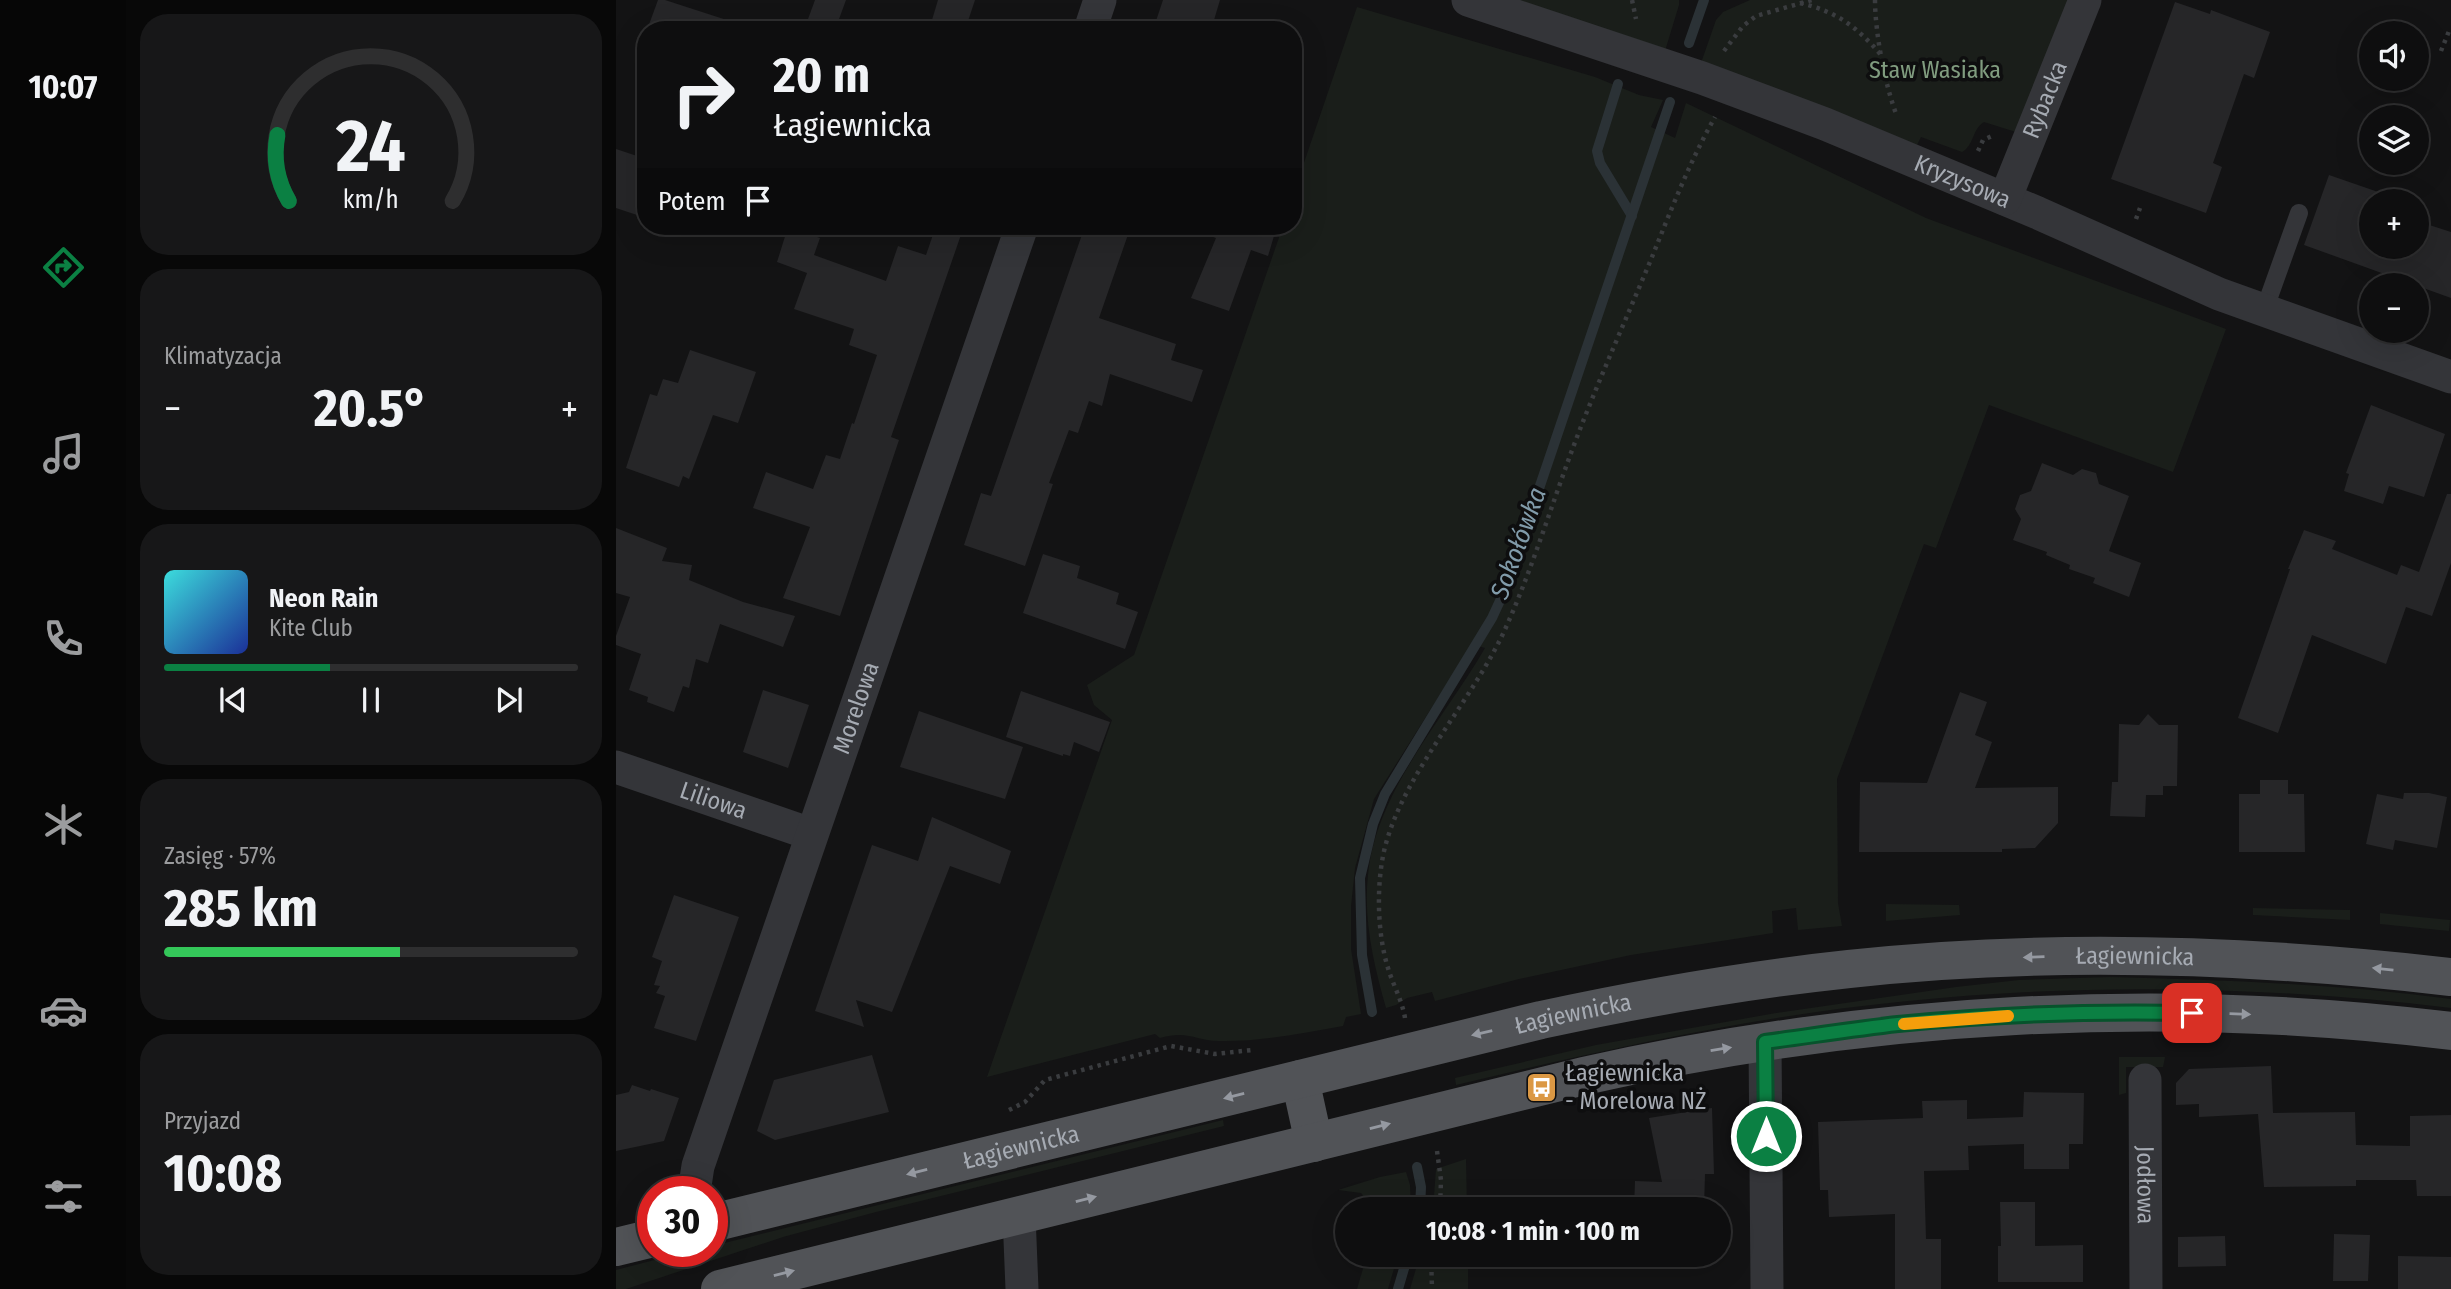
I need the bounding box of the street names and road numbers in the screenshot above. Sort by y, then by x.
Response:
street label: Rybacka [2017,57,2073,143]
street label: Kryzysowa [1910,149,2015,214]
street label: Morelowa [827,658,885,757]
street label: Liliowa [676,776,751,825]
street label: Łagiewnicka [2075,942,2195,971]
street label: Łagiewnicka [1511,988,1634,1040]
street label: Łagiewnicka [960,1120,1082,1175]
street label: Jodłowa [2131,1146,2160,1224]

